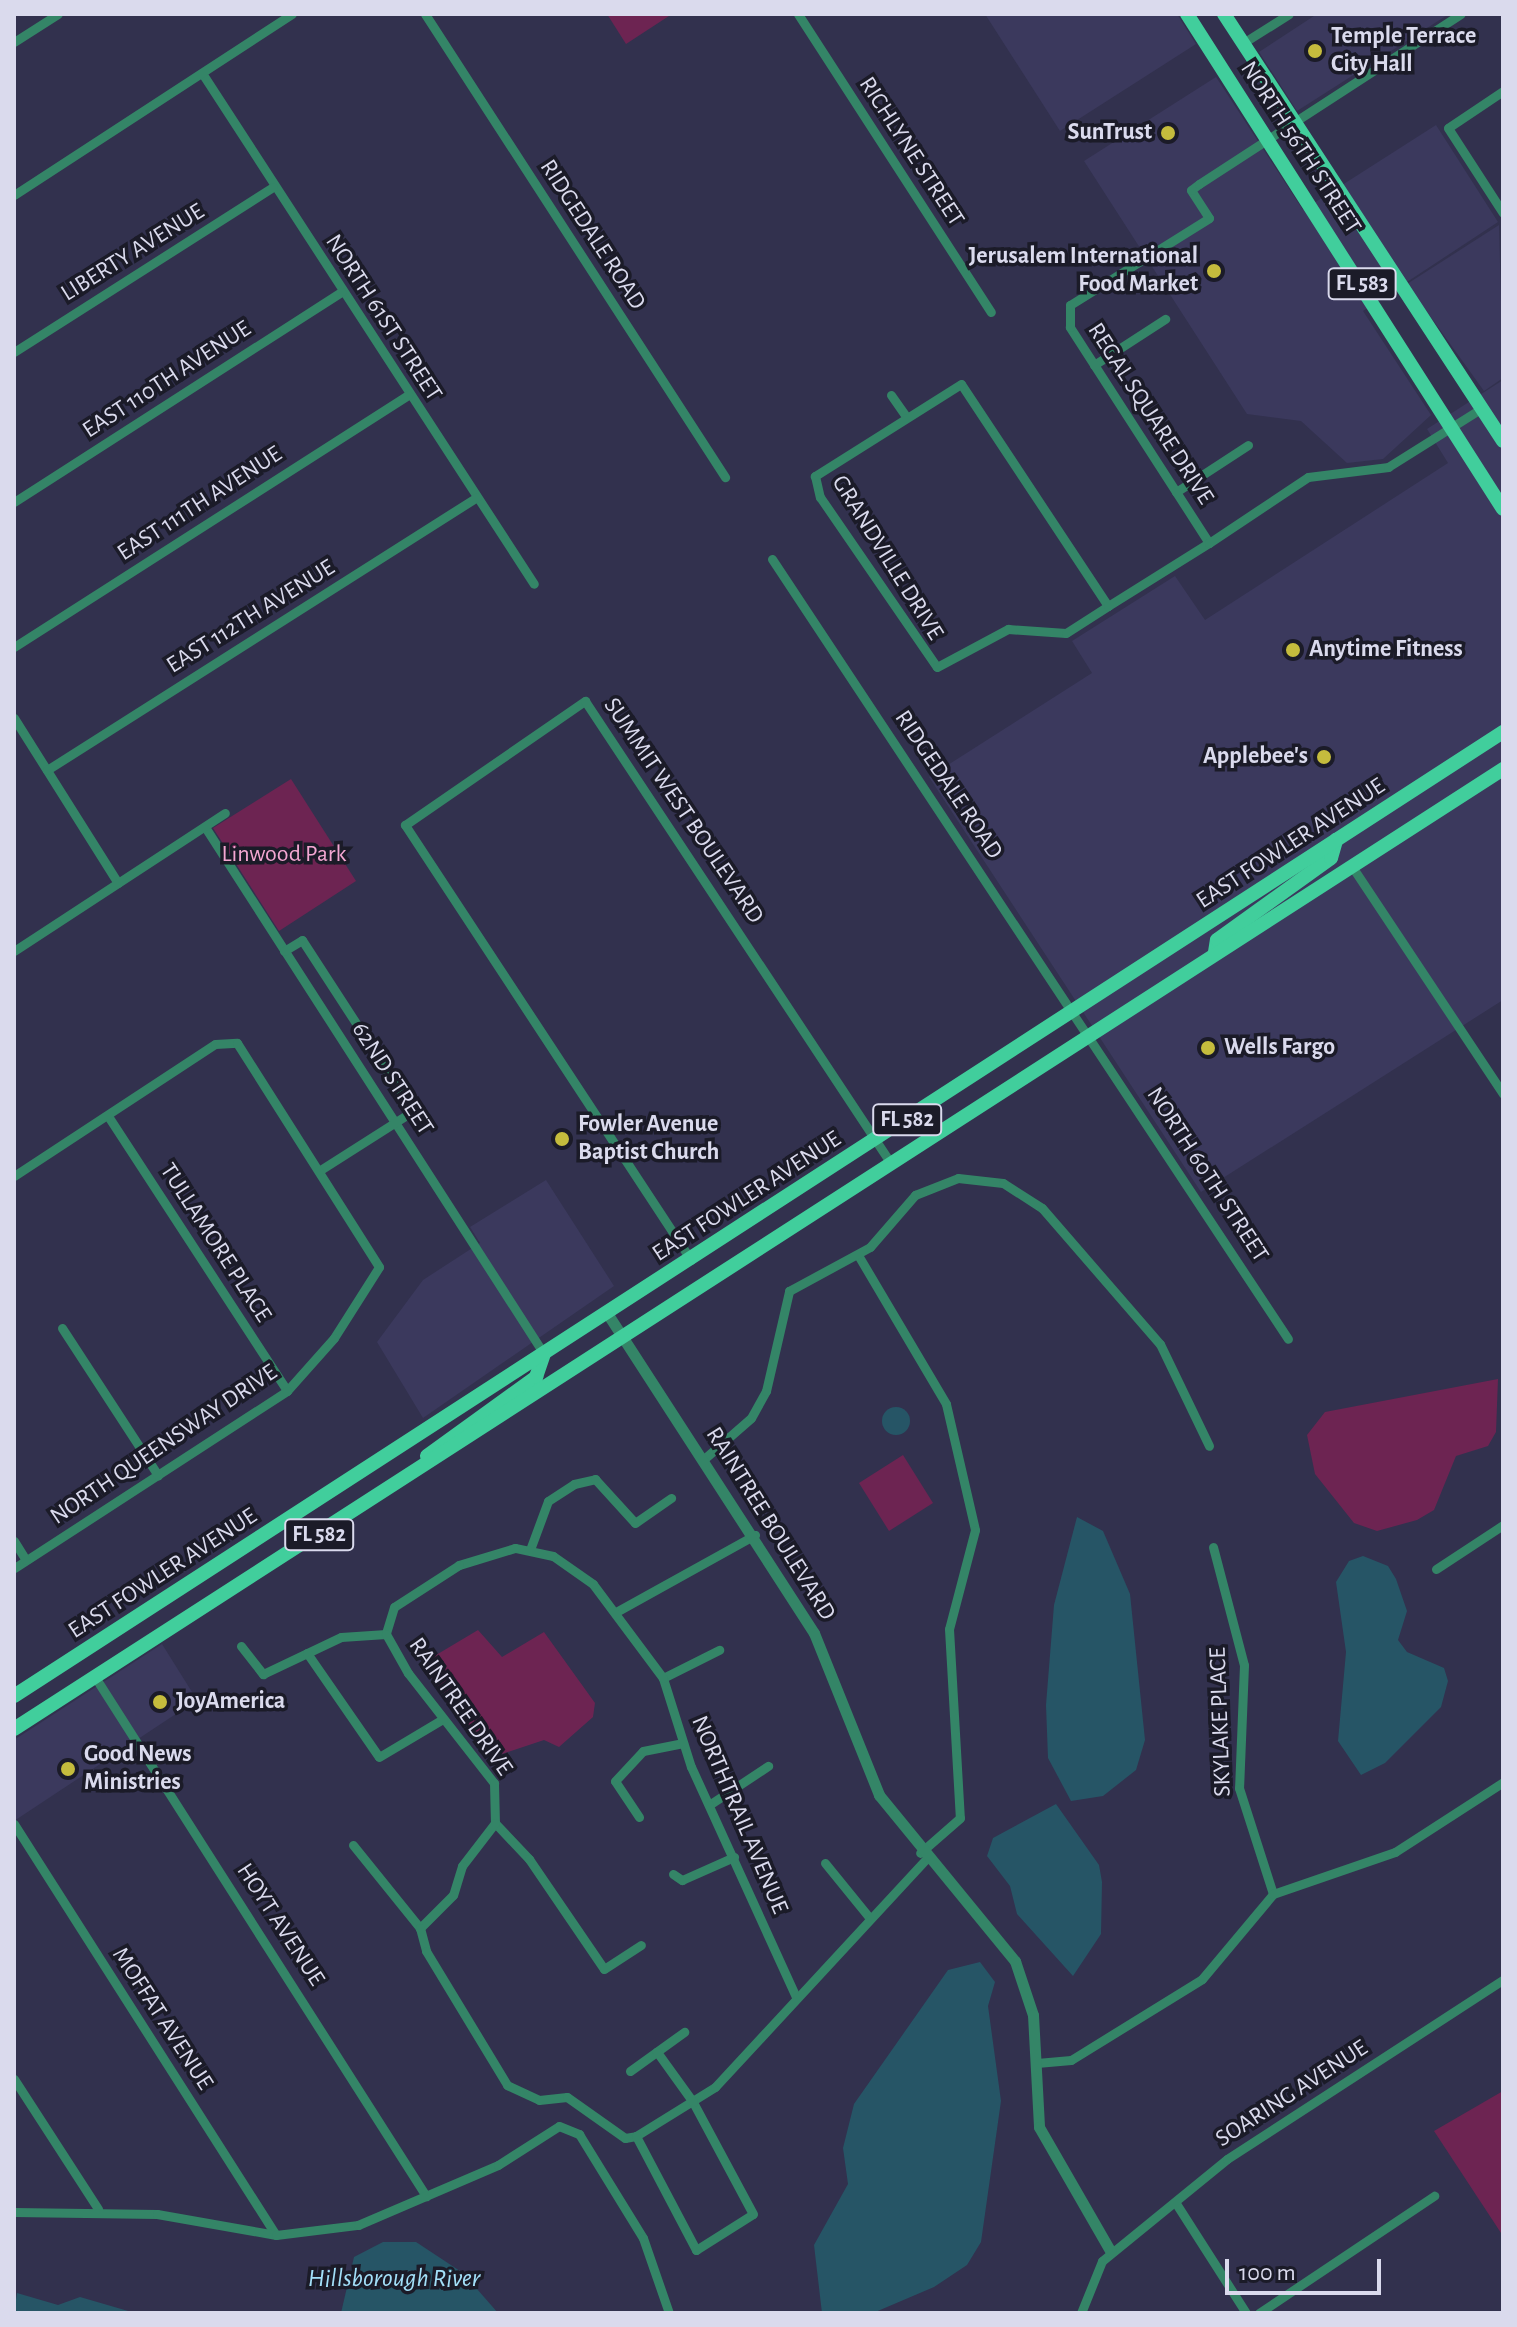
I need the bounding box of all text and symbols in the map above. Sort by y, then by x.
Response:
place label: Temple Terrace City Hall [1331,23,1476,79]
marker: Temple Terrace City Hall [1306,42,1324,60]
street label: NORTH 56TH STREET [1233,56,1367,240]
street label: RICHLYNE STREET [852,72,970,232]
place label: SunTrust [1067,119,1152,147]
marker: SunTrust [1159,124,1177,142]
street label: RIDGEDALE ROAD [533,155,651,315]
street label: LIBERTY AVENUE [56,198,210,308]
street label: NORTH 61ST STREET [318,229,448,407]
place label: Jerusalem International Food Market [969,243,1198,299]
marker: Jerusalem International Food Market [1205,262,1223,280]
road number: FL 583 [1326,266,1398,302]
street label: EAST 110TH AVENUE [77,315,257,445]
street label: REGAL SQUARE DRIVE [1081,318,1219,510]
street label: EAST 111TH AVENUE [112,440,288,568]
street label: GRANDVILLE DRIVE [825,470,949,646]
street label: EAST 112TH AVENUE [161,554,341,680]
place label: Anytime Fitness [1309,636,1463,664]
marker: Anytime Fitness [1284,641,1302,659]
street label: SUMMIT WEST BOULEVARD [597,693,769,929]
street label: RIDGEDALE ROAD [888,705,1008,865]
place label: Applebee's [1203,743,1308,771]
marker: Applebee's [1315,748,1333,766]
street label: EAST FOWLER AVENUE [1191,772,1391,916]
park label: Linwood Park [222,841,346,869]
street label: 62ND STREET [345,1017,439,1141]
place label: Wells Fargo [1224,1034,1335,1062]
marker: Wells Fargo [1199,1039,1217,1057]
street label: NORTH 60TH STREET [1140,1082,1274,1268]
road number: FL 582 [871,1102,943,1138]
place label: Fowler Avenue Baptist Church [578,1111,719,1167]
street label: EAST FOWLER AVENUE [647,1125,847,1269]
marker: Fowler Avenue Baptist Church [553,1130,571,1148]
street label: TULLAMORE PLACE [153,1158,277,1328]
street label: NORTH QUEENSWAY DRIVE [45,1358,283,1532]
street label: RAINTREE BOULEVARD [699,1422,841,1626]
street label: EAST FOWLER AVENUE [63,1502,263,1646]
road number: FL 582 [283,1517,355,1553]
street label: RAINTREE DRIVE [402,1632,518,1782]
street label: SKYLAKE PLACE [1204,1647,1238,1797]
place label: JoyAmerica [176,1688,285,1716]
marker: JoyAmerica [151,1693,169,1711]
street label: NORTHTRAIL AVENUE [684,1712,794,1918]
place label: Good News Ministries [84,1741,191,1797]
marker: Good News Ministries [59,1760,77,1778]
street label: HOYT AVENUE [230,1858,330,1992]
street label: MOFFAT AVENUE [105,1942,219,2096]
street label: SOARING AVENUE [1211,2034,1373,2154]
scale bar [1229,2243,1385,2293]
text: 100 m [1239,2261,1296,2285]
water label: Hillsborough River [308,2263,480,2295]

